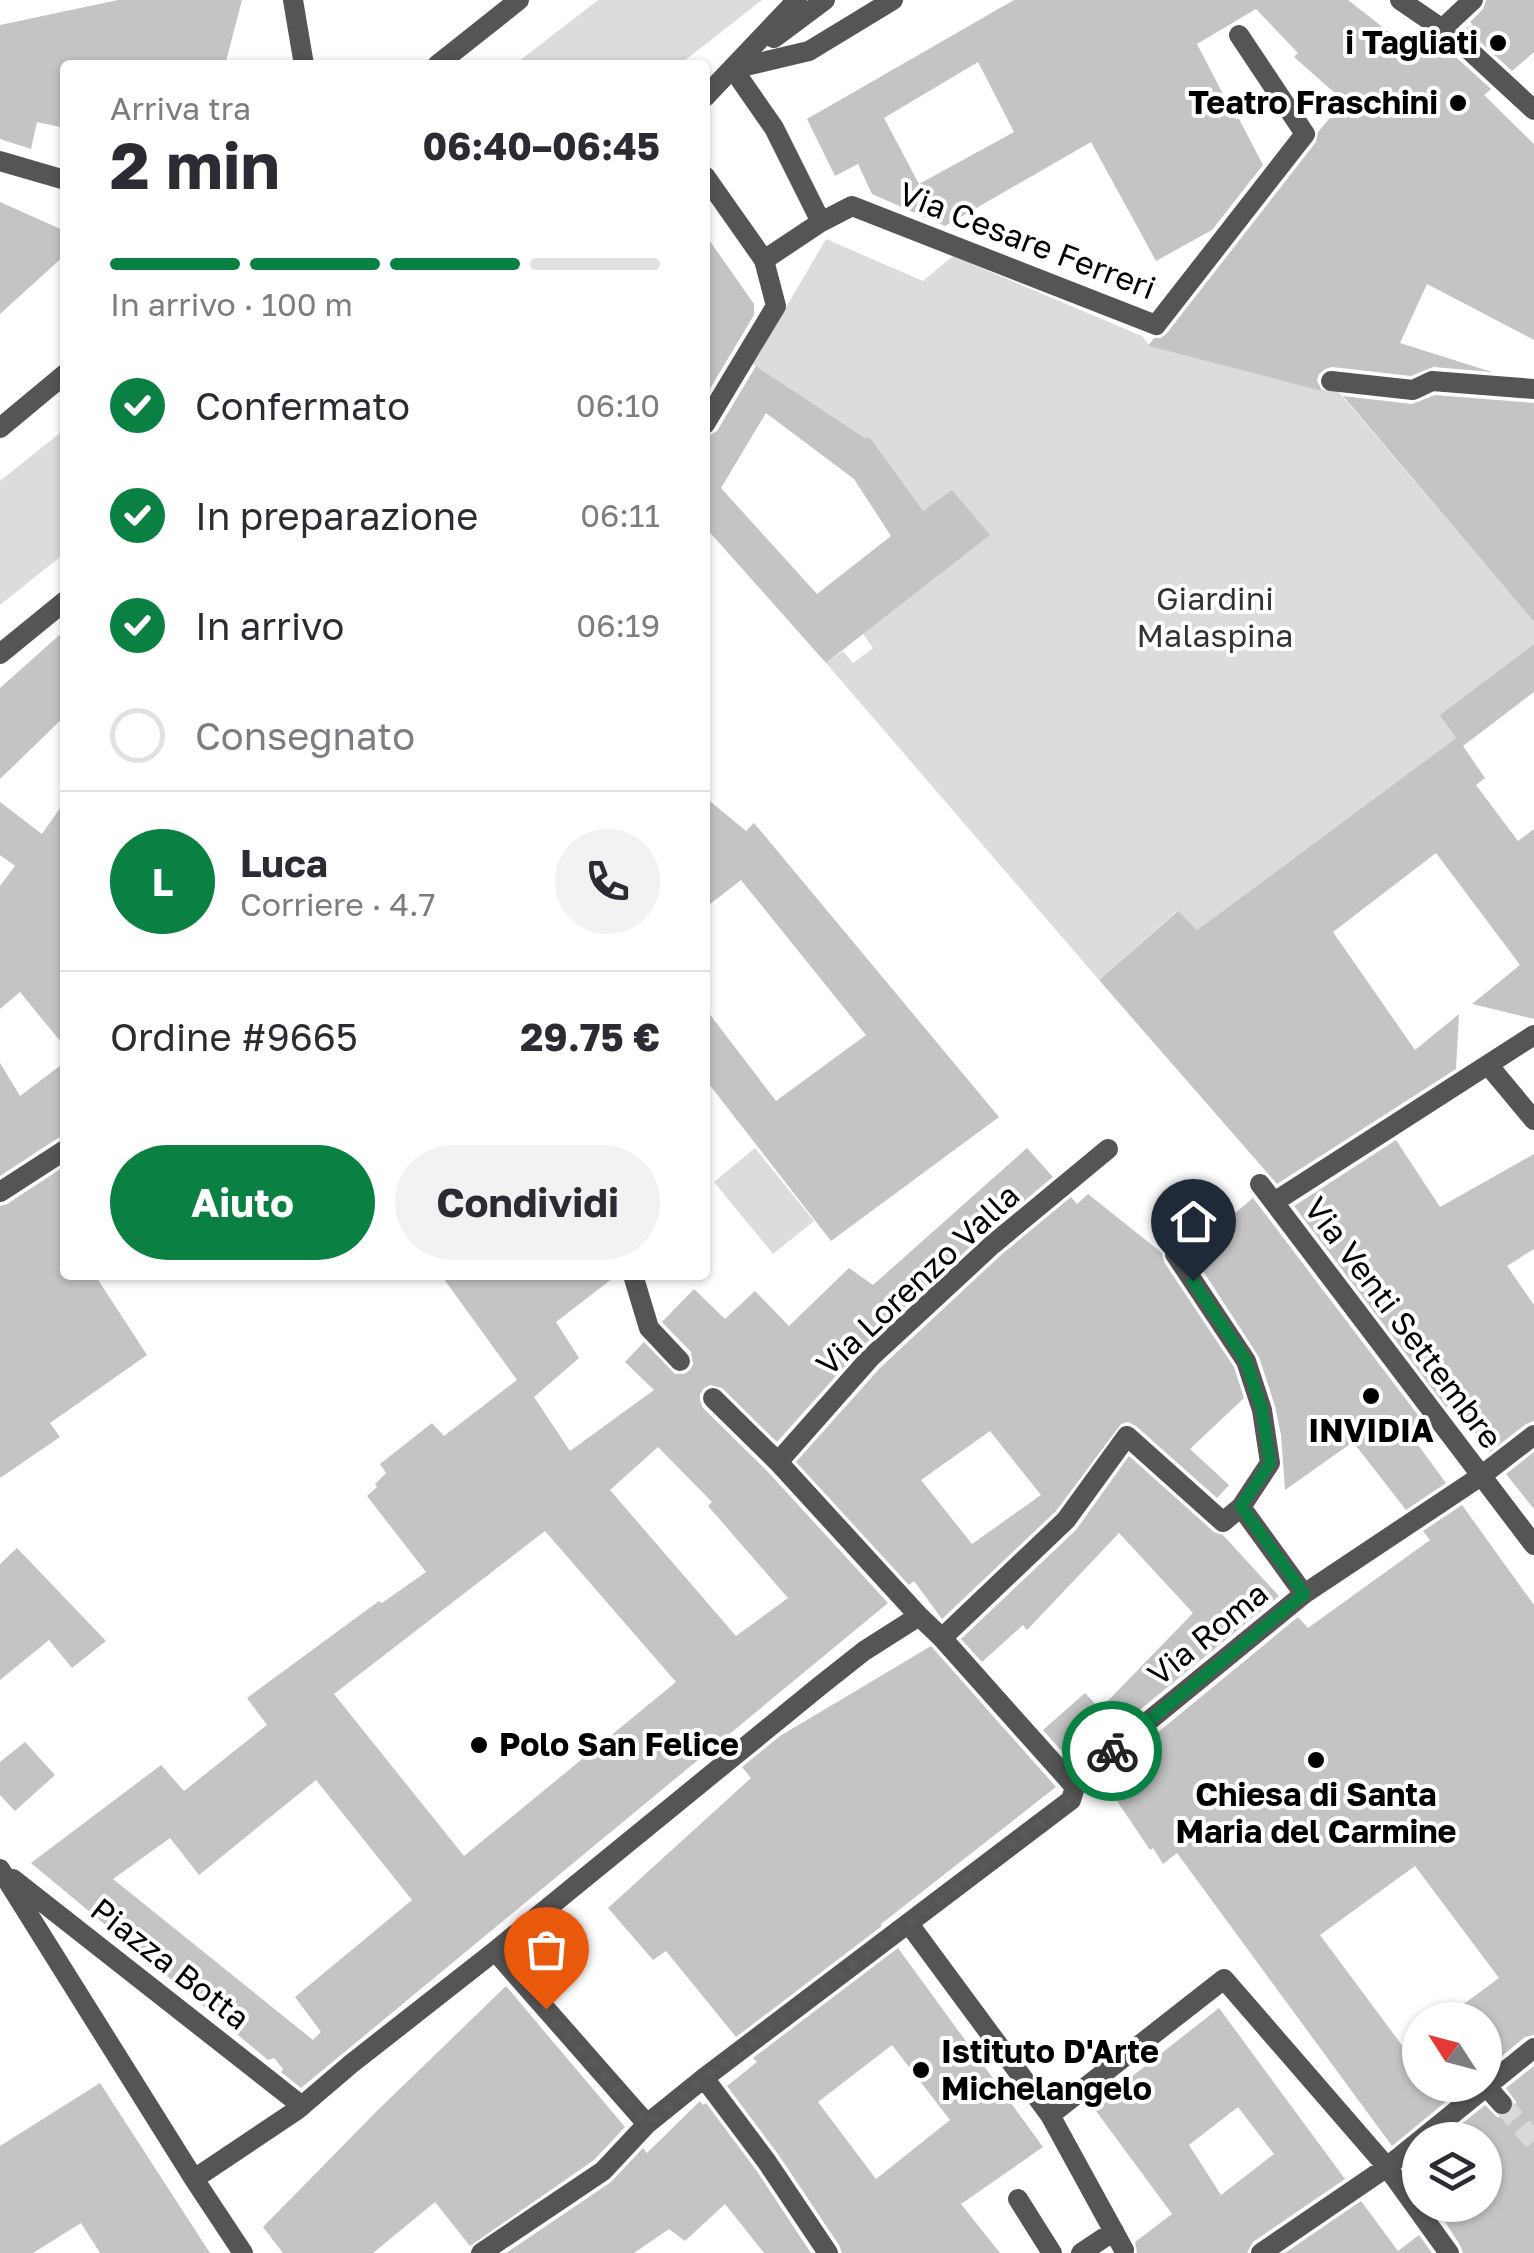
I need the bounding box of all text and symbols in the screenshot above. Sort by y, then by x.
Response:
place label: i Tagliati [1345,23,1478,61]
marker: i Tagliati [1487,32,1509,54]
place label: Teatro Fraschini [1188,83,1438,121]
text: Arriva tra [110,89,251,127]
marker: Teatro Fraschini [1447,92,1469,114]
text: 06:40–06:45 [422,123,660,168]
text: 2 min [110,125,280,203]
street label: Via Cesare Ferreri [894,174,1161,306]
text: In arrivo · 100 m [110,285,353,323]
icon: check [110,378,165,433]
text: Confermato [195,383,410,428]
text: 06:10 [576,386,660,424]
icon: check [110,488,165,543]
text: In preparazione [195,493,478,538]
text: 06:11 [580,496,660,534]
park label: Giardini Malaspina [1137,579,1293,654]
icon: check [110,598,165,653]
text: In arrivo [195,603,344,648]
text: 06:19 [576,606,660,644]
text: Consegnato [195,713,415,758]
button: phone [555,829,660,934]
text: Luca [240,840,328,885]
text: L [152,859,173,904]
text: Corriere · 4.7 [240,885,435,923]
text: Ordine #9665 [110,1014,358,1059]
text: 29.75 € [520,1014,660,1059]
button: Aiuto [110,1145,375,1260]
button: Condividi [395,1145,660,1260]
street label: Via Lorenzo Valla [808,1176,1027,1383]
pin [1151,1179,1236,1282]
street label: Via Venti Settembre [1297,1189,1511,1455]
icon: home [1166,1194,1221,1249]
marker: INVIDIA [1360,1385,1382,1407]
place label: INVIDIA [1308,1411,1434,1449]
street label: Via Roma [1140,1573,1275,1693]
courier [1062,1701,1162,1801]
icon: bike [1085,1724,1140,1779]
place label: Polo San Felice [499,1725,739,1763]
marker: Polo San Felice [468,1734,490,1756]
marker: Chiesa di Santa Maria del Carmine [1305,1749,1327,1771]
place label: Chiesa di Santa Maria del Carmine [1176,1775,1456,1850]
street label: Piazza Botta [84,1890,257,2037]
pin [504,1907,589,2010]
icon: bag [519,1922,574,1977]
north arrow [1402,2002,1502,2102]
map controls [1402,2002,1502,2222]
place label: Istituto D'Arte Michelangelo [941,2032,1159,2107]
marker: Istituto D'Arte Michelangelo [910,2059,932,2081]
button: layers [1402,2122,1502,2222]

